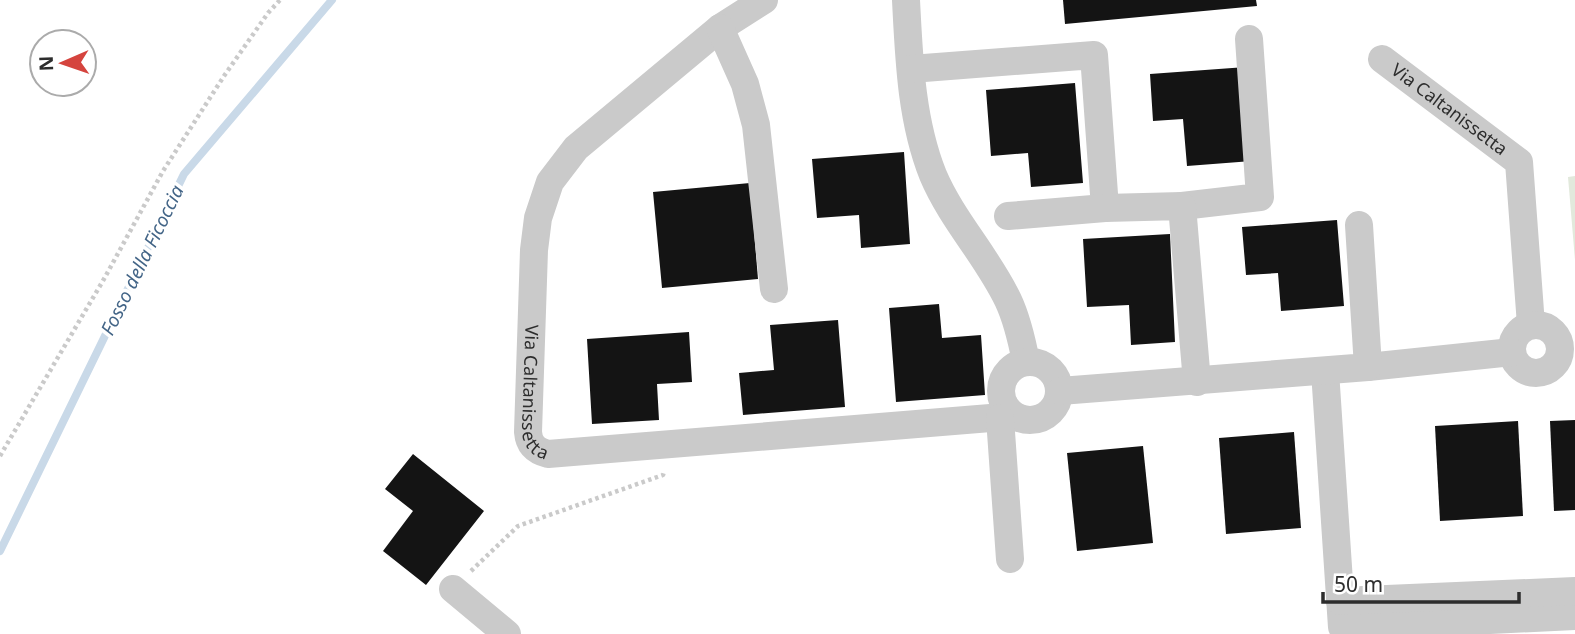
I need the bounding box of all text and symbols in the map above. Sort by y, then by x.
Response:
north arrow [28,28,98,98]
text: N [33,55,59,72]
street label: Via Caltanissetta [1387,57,1513,160]
water label: Fosso della Ficoccia [94,180,190,339]
street label: Via Caltanissetta [517,324,552,464]
scale bar [1323,560,1519,604]
text: 50 m [1334,570,1383,598]

